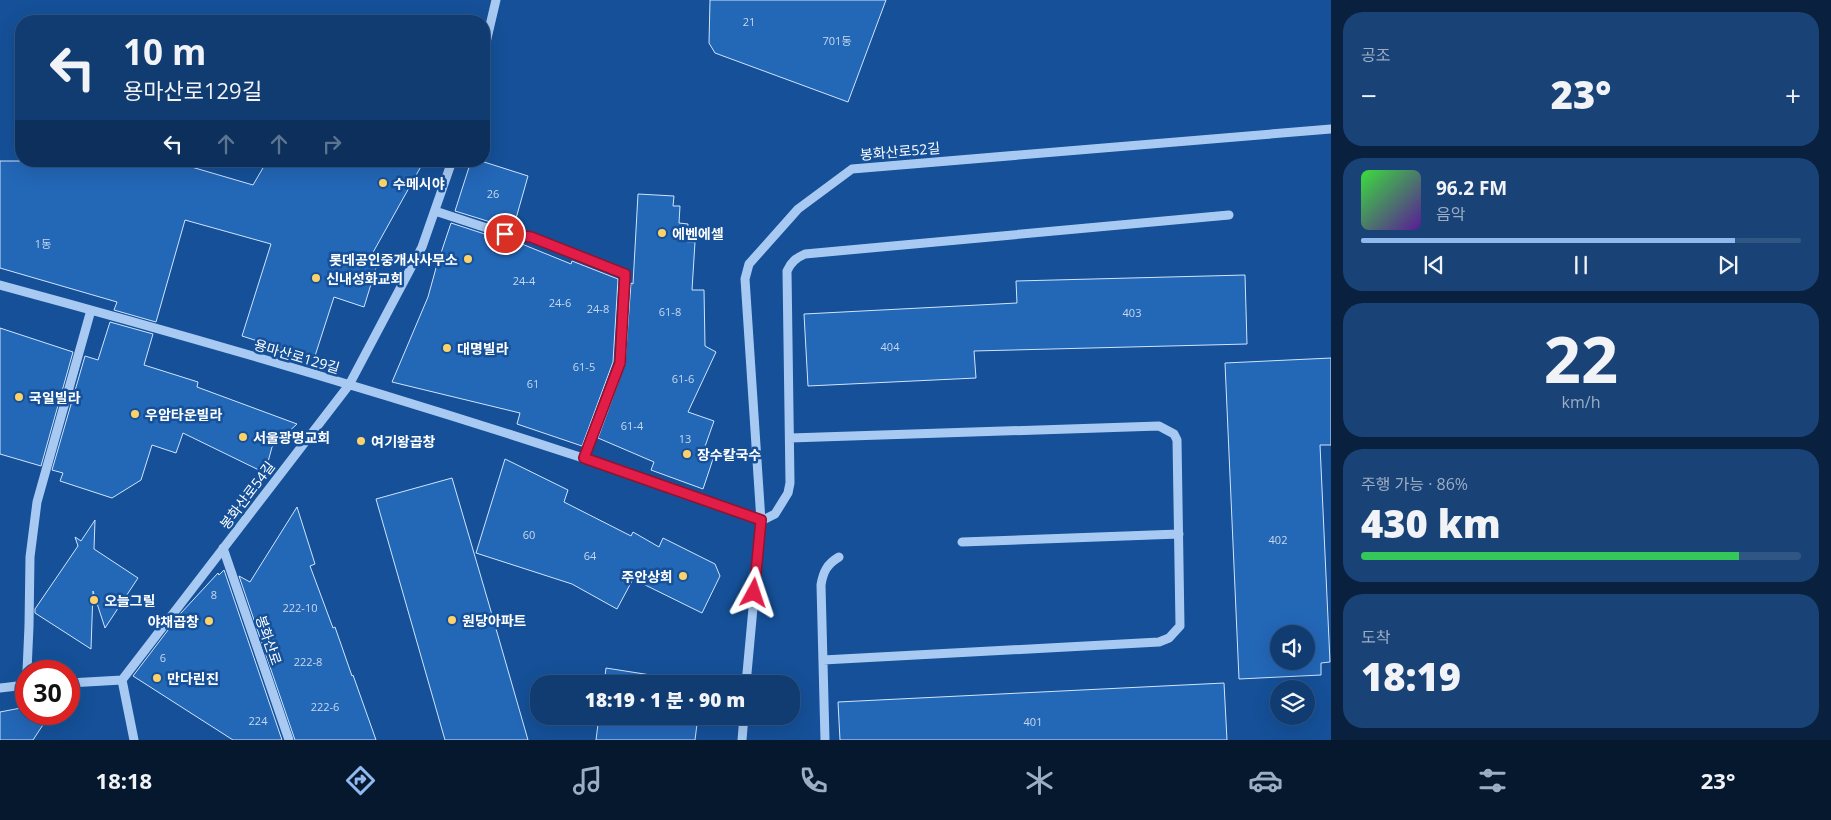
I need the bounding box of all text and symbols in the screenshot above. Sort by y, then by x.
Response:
house number: 21 [743,14,755,29]
text: 10 m [123,28,206,75]
house number: 701동 [823,33,852,48]
icon: left [40,35,105,100]
text: 공조 [1361,44,1390,66]
text: 23° [1551,68,1611,120]
text: 용마산로129길 [123,75,262,105]
text: − [1361,76,1377,114]
text: + [1785,76,1801,114]
icon: left [159,130,187,158]
icon: ahead [212,130,240,158]
icon: ahead [265,130,293,158]
icon: right [318,130,346,158]
street label: 봉화산로52길 [859,138,941,164]
place label: 수메시야 [393,174,445,193]
text: 96.2 FM [1436,175,1507,201]
marker: 수메시야 [377,177,389,189]
house number: 26 [487,186,499,201]
text: 음악 [1436,203,1465,225]
pin [484,213,526,255]
icon: arrive [491,220,519,248]
place label: 에벤에셀 [672,224,724,243]
marker: 에벤에셀 [656,227,668,239]
house number: 1동 [35,236,51,251]
place label: 롯데공인중개사사무소 [329,250,458,269]
icon: previous [1420,251,1448,279]
icon: pause [1567,251,1595,279]
icon: next [1714,251,1742,279]
marker: 롯데공인중개사사무소 [462,253,474,265]
place label: 신내성화교회 [326,269,403,288]
marker: 신내성화교회 [310,272,322,284]
house number: 24-4 [513,273,536,288]
house number: 24-6 [549,295,571,310]
house number: 24-8 [587,301,609,316]
house number: 61-8 [659,304,681,319]
house number: 403 [1123,305,1141,320]
text: 22 [1544,314,1618,402]
street label: 용마산로129길 [252,335,342,377]
place label: 대명빌라 [457,339,509,358]
house number: 404 [881,339,900,354]
marker: 대명빌라 [441,342,453,354]
house number: 61-5 [573,359,595,374]
house number: 61-6 [672,371,694,386]
house number: 61 [527,376,539,391]
place label: 국일빌라 [29,388,81,407]
marker: 국일빌라 [13,391,25,403]
text: km/h [1562,391,1600,413]
place label: 우암타운빌라 [145,405,222,424]
marker: 우암타운빌라 [129,408,141,420]
house number: 61-4 [621,418,644,433]
place label: 서울광명교회 [253,428,330,447]
marker: 서울광명교회 [237,431,249,443]
house number: 13 [679,431,691,446]
place label: 여기왕곱창 [371,432,436,451]
marker: 여기왕곱창 [355,435,367,447]
place label: 장수칼국수 [697,445,762,464]
marker: 장수칼국수 [681,448,693,460]
street label: 봉화산로54길 [215,457,279,533]
text: 주행 가능 · 86% [1361,473,1468,495]
text: 430 km [1361,497,1501,549]
house number: 60 [523,527,535,542]
house number: 402 [1269,532,1287,547]
house number: 64 [584,548,597,563]
position arrow [727,566,779,618]
place label: 주안상회 [621,567,673,586]
marker: 주안상회 [677,570,689,582]
house number: 8 [211,587,217,602]
place label: 오늘그릴 [104,591,156,610]
marker: 오늘그릴 [88,594,100,606]
house number: 222-10 [283,600,318,615]
place label: 원당아파트 [462,611,527,630]
place label: 야채곱창 [147,612,199,631]
street label: 봉화산로 [252,613,286,668]
marker: 원당아파트 [446,614,458,626]
marker: 야채곱창 [203,615,215,627]
map controls [1270,625,1315,725]
button: sound [1270,625,1315,670]
text: 도착 [1361,626,1390,648]
house number: 6 [160,650,166,665]
text: 18:19 [1361,650,1461,702]
house number: 222-8 [294,654,322,669]
speed limit sign: 30 [15,660,80,725]
place label: 만다린진 [167,669,219,688]
marker: 만다린진 [151,672,163,684]
button: layers [1270,680,1315,725]
text: 18:19 · 1 분 · 90 m [585,687,745,713]
house number: 222-6 [311,699,339,714]
house number: 224 [249,713,268,728]
house number: 401 [1024,714,1042,729]
icon: directions [343,763,378,798]
icon: music [570,763,605,798]
icon: phone [796,763,831,798]
icon: climate [1022,763,1057,798]
icon: car [1248,763,1283,798]
icon: filters [1475,763,1510,798]
text: 18:18 [96,765,152,795]
text: 23° [1701,765,1735,795]

